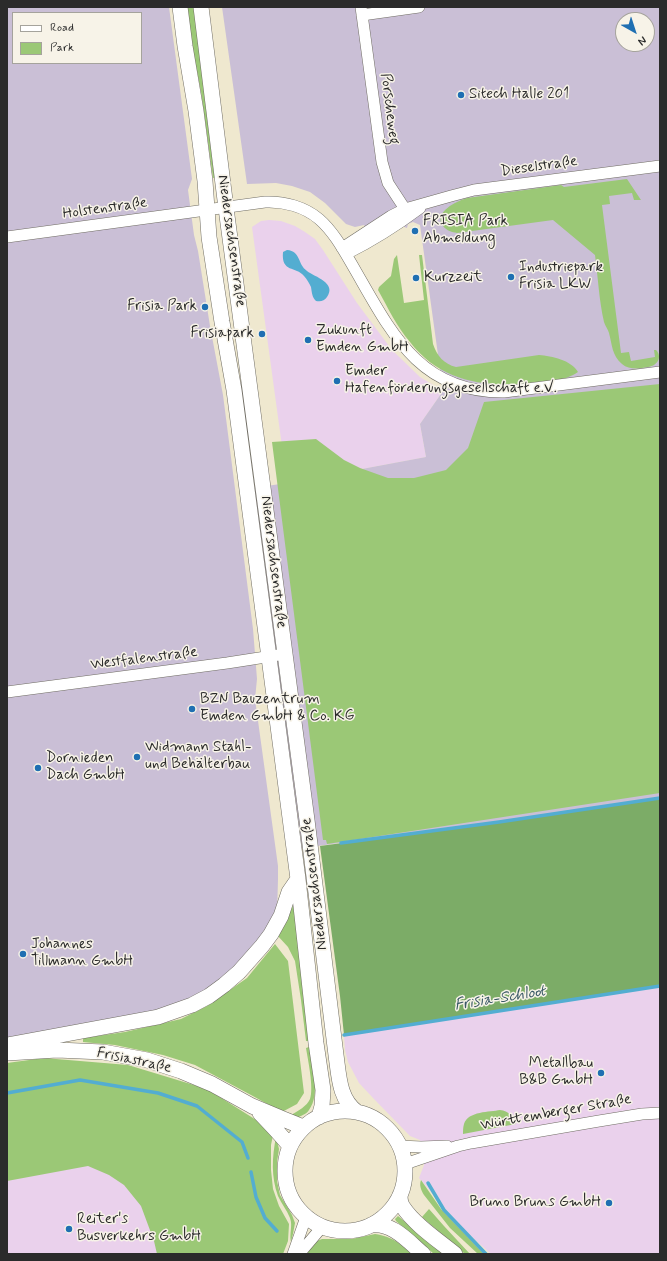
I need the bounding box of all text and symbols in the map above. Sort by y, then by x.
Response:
legend [12,12,142,64]
north arrow [615,12,655,52]
text: Road [50,20,74,36]
text: N [635,33,649,48]
text: Park [50,40,74,56]
street label: Porscheweg [376,72,402,146]
place label: Sitech Halle 201 [469,86,569,104]
marker: Sitech Halle 201 [456,90,466,100]
street label: Dieselstraße [499,153,579,181]
street label: Niedersachsenstraße [213,174,249,308]
street label: Holstenstraße [62,194,148,224]
place label: FRISIA Park Abmeldung [423,213,508,248]
marker: FRISIA Park Abmeldung [410,226,420,236]
place label: Industriepark Frisia LKW [519,259,603,294]
place label: Kurzzeit [424,269,482,287]
marker: Industriepark Frisia LKW [506,272,516,282]
marker: Kurzzeit [411,273,421,283]
place label: Frisia Park [127,298,197,316]
marker: Frisia Park [200,302,210,312]
place label: Zukunft Emden GmbH [316,322,409,357]
place label: Frisiapark [191,325,254,343]
marker: Frisiapark [257,329,267,339]
marker: Zukunft Emden GmbH [303,335,313,345]
place label: Emder Hafenförderungsgesellschaft e.V. [345,363,557,398]
marker: Emder Hafenförderungsgesellschaft e.V. [332,376,342,386]
street label: Niedersachsenstraße [256,495,290,629]
street label: Westfalenstraße [90,644,198,674]
place label: BZN Bauzentrum Emden GmbH & Co. KG [200,691,354,726]
marker: BZN Bauzentrum Emden GmbH & Co. KG [187,704,197,714]
place label: Widmann Stahl- und Behälterbau [145,739,252,774]
place label: Dornieden Dach GmbH [46,750,125,785]
marker: Widmann Stahl- und Behälterbau [132,752,142,762]
marker: Dornieden Dach GmbH [33,763,43,773]
street label: Niedersachsenstraße [298,817,332,951]
place label: Johannes Tillmann GmbH [31,936,133,971]
marker: Johannes Tillmann GmbH [18,949,28,959]
water label: Frisia-Schloot [453,982,547,1016]
street label: Frisiastraße [95,1044,173,1078]
place label: Metallbau B&B GmbH [519,1055,593,1090]
marker: Metallbau B&B GmbH [596,1068,606,1078]
street label: Württemberger Straße [479,1091,633,1135]
place label: Bruno Bruns GmbH [470,1194,601,1212]
marker: Bruno Bruns GmbH [604,1198,614,1208]
place label: Reiter's Busverkehrs GmbH [77,1211,201,1246]
marker: Reiter's Busverkehrs GmbH [64,1224,74,1234]

